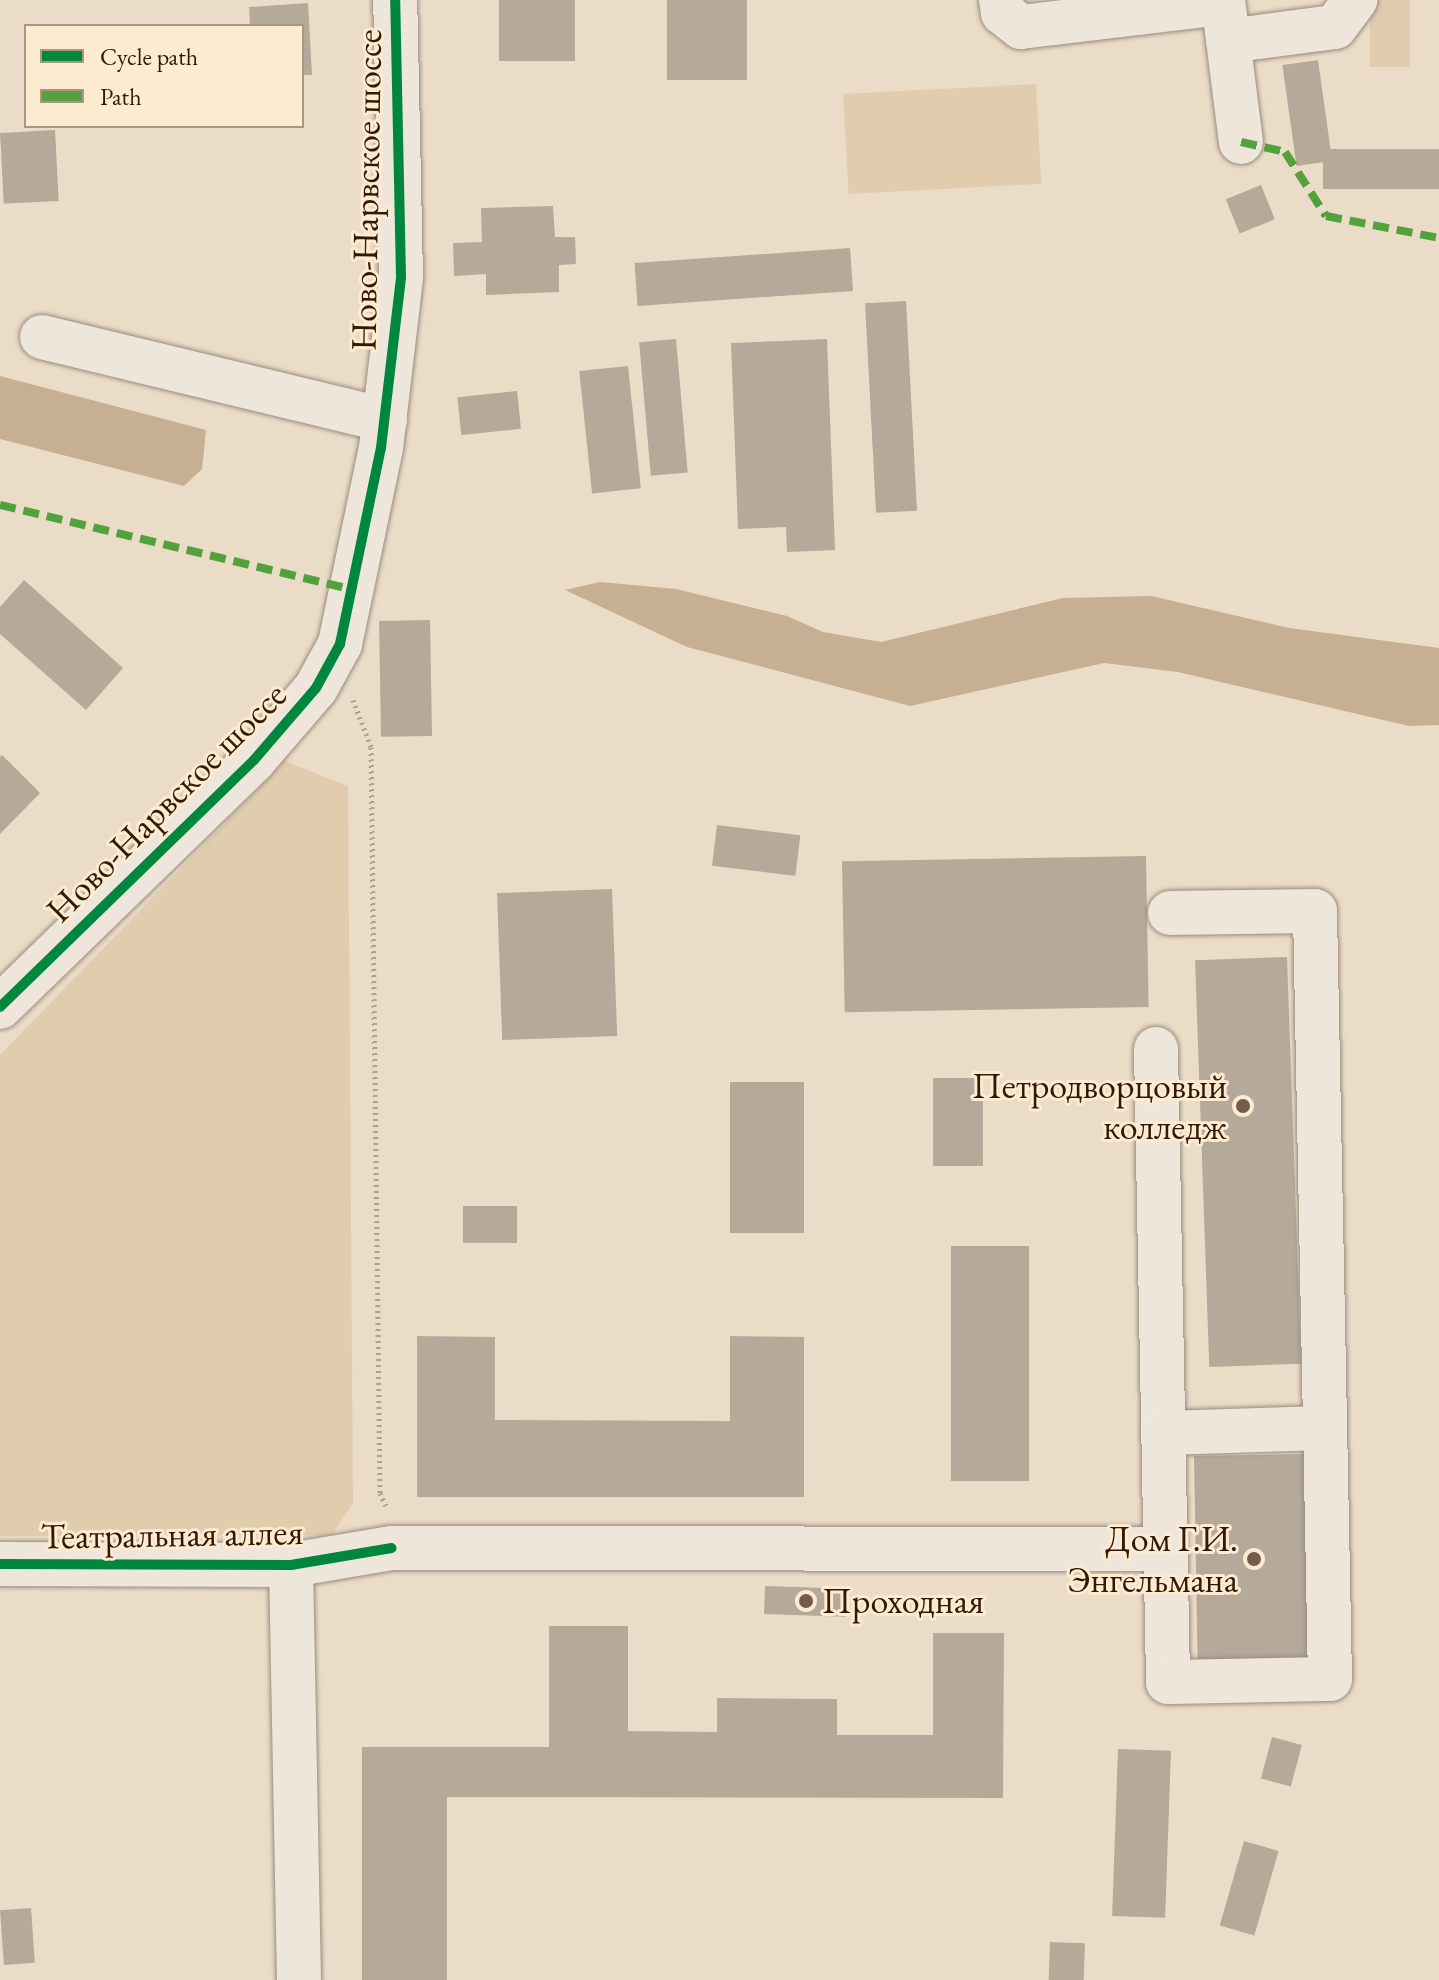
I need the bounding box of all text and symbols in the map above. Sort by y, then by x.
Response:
legend [24,24,304,128]
street label: Ново-Нарвское шоссе [342,29,390,351]
text: Cycle path [100,41,198,72]
text: Path [100,81,142,112]
street label: Ново-Нарвское шоссе [37,673,295,931]
place label: Петродворцовый колледж [972,1063,1227,1148]
marker: Петродворцовый колледж [1234,1097,1252,1115]
street label: Театральная аллея [40,1510,304,1558]
place label: Дом Г.И. Энгельмана [1067,1516,1238,1601]
marker: Дом Г.И. Энгельмана [1245,1550,1263,1568]
place label: Проходная [822,1579,984,1623]
marker: Проходная [797,1592,815,1610]

